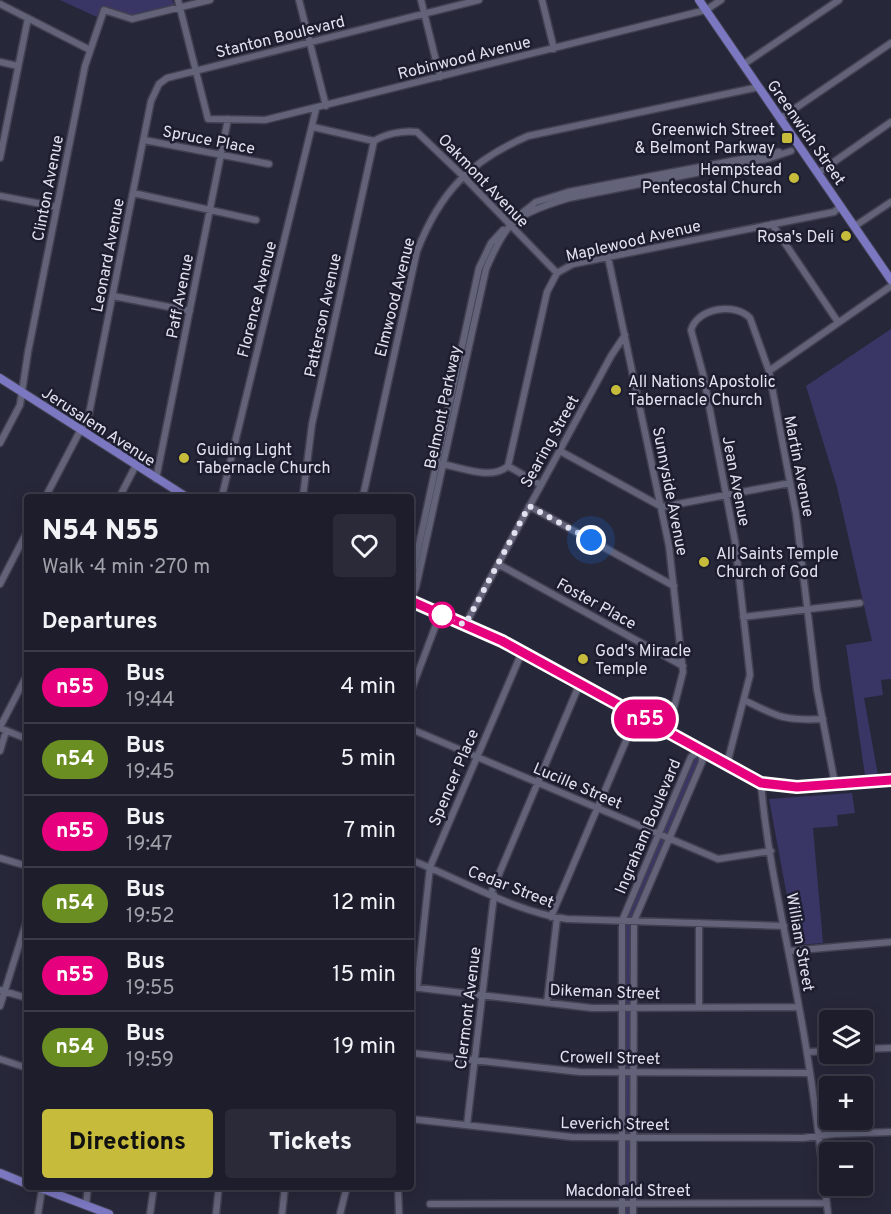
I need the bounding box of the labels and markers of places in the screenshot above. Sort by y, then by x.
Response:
place label: Greenwich Street & Belmont Parkway [635,121,775,159]
marker: Greenwich Street & Belmont Parkway [780,131,794,145]
place label: Hempstead Pentecostal Church [642,161,782,199]
marker: Hempstead Pentecostal Church [787,171,801,185]
place label: Rosa's Deli [757,228,834,248]
marker: Rosa's Deli [839,229,853,243]
place label: All Nations Apostolic Tabernacle Church [628,373,776,411]
marker: All Nations Apostolic Tabernacle Church [609,383,623,397]
place label: Guiding Light Tabernacle Church [196,441,330,479]
marker: Guiding Light Tabernacle Church [177,451,191,465]
place label: All Saints Temple Church of God [716,545,839,583]
marker: All Saints Temple Church of God [697,555,711,569]
unlabelled marker [429,602,455,628]
place label: God's Miracle Temple [595,642,691,680]
marker: God's Miracle Temple [576,652,590,666]

